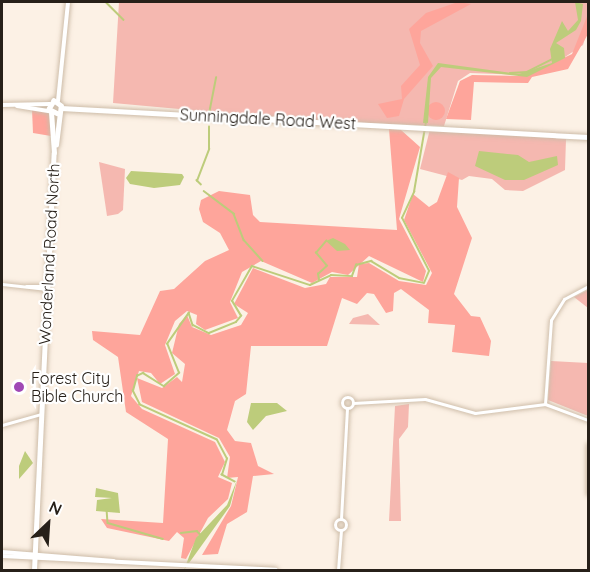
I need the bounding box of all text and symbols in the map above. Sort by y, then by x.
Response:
street label: Sunningdale Road West [179,105,357,133]
street label: Wonderland Road North [35,163,63,345]
place label: Forest City Bible Church [31,368,123,406]
marker: Forest City Bible Church [12,380,26,394]
north arrow [18,494,78,554]
text: N [46,496,65,519]

